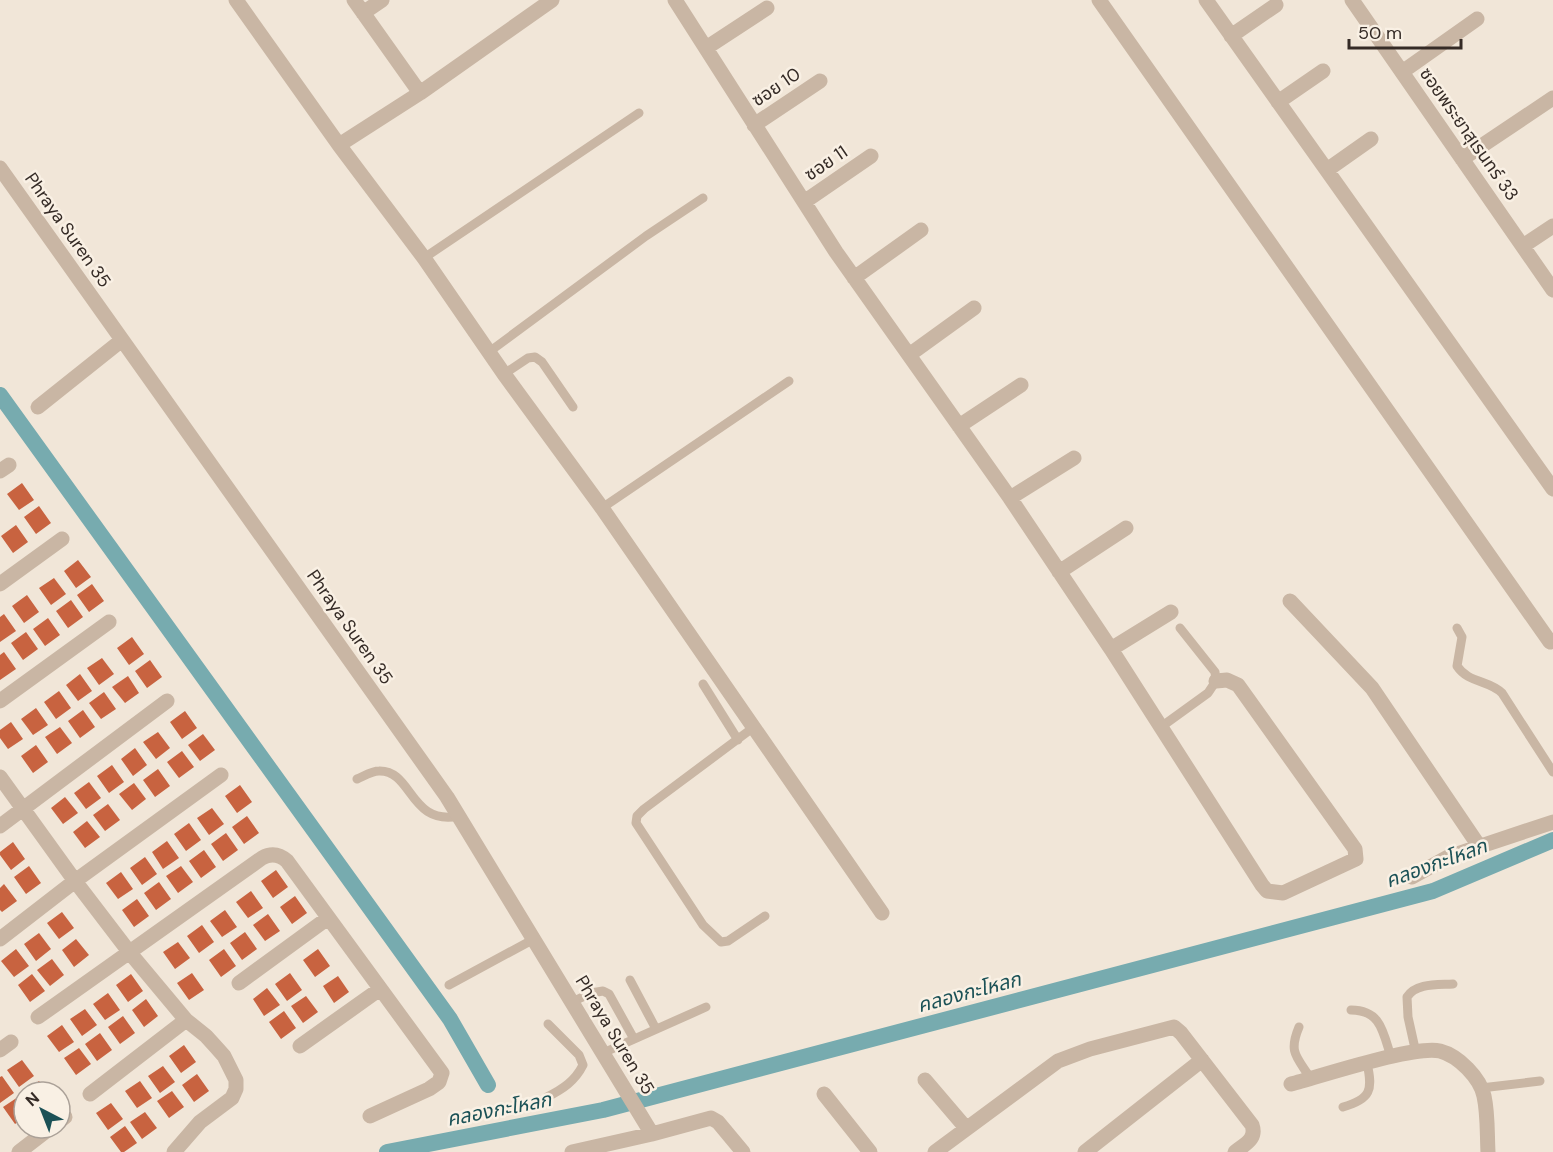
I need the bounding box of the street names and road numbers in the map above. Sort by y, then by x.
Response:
street label: ซอย 10 [747,62,805,112]
street label: ซอยพระยาสุเรนทร์ 33 [1414,63,1524,205]
street label: ซอย 11 [800,140,852,186]
street label: Phraya Suren 35 [19,168,117,292]
street label: Phraya Suren 35 [301,565,399,689]
street label: Phraya Suren 35 [570,971,660,1099]

